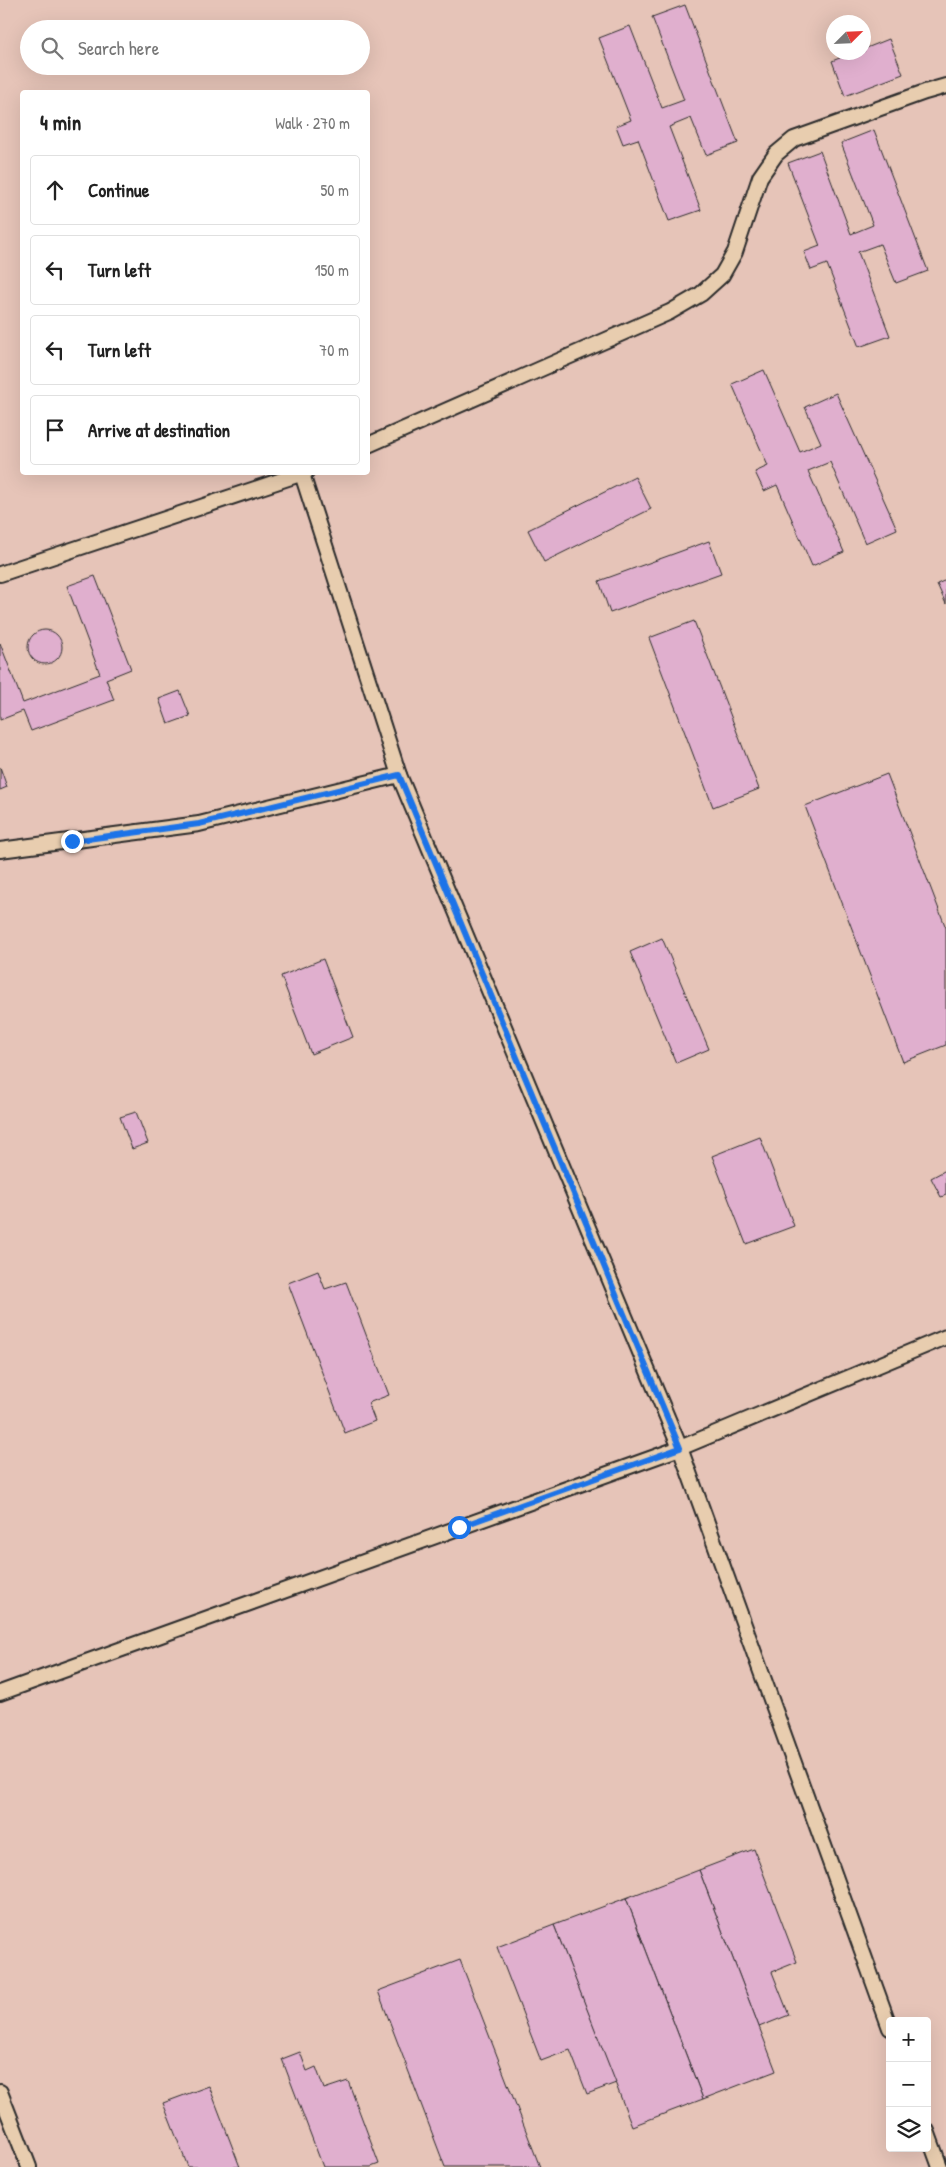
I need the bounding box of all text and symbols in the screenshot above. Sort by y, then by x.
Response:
north arrow [826,15,871,60]
search box [20,20,370,75]
icon: search [38,34,66,62]
text: Search here [78,35,159,61]
text: 4 min [40,108,81,137]
text: Walk · 270 m [275,112,350,134]
icon: ahead [41,176,69,204]
text: Continue [88,177,149,203]
text: 50 m [321,179,349,201]
icon: left [41,256,69,284]
text: Turn left [88,257,151,283]
text: 150 m [315,259,349,281]
icon: left [41,336,69,364]
text: Turn left [88,337,151,363]
text: 70 m [319,339,349,361]
icon: arrive [41,416,69,444]
text: Arrive at destination [88,417,230,443]
route end [61,830,84,853]
route start [448,1516,471,1539]
map controls [886,2017,931,2152]
button: + [886,2017,931,2062]
button: − [886,2062,931,2107]
button: layers [886,2107,931,2152]

